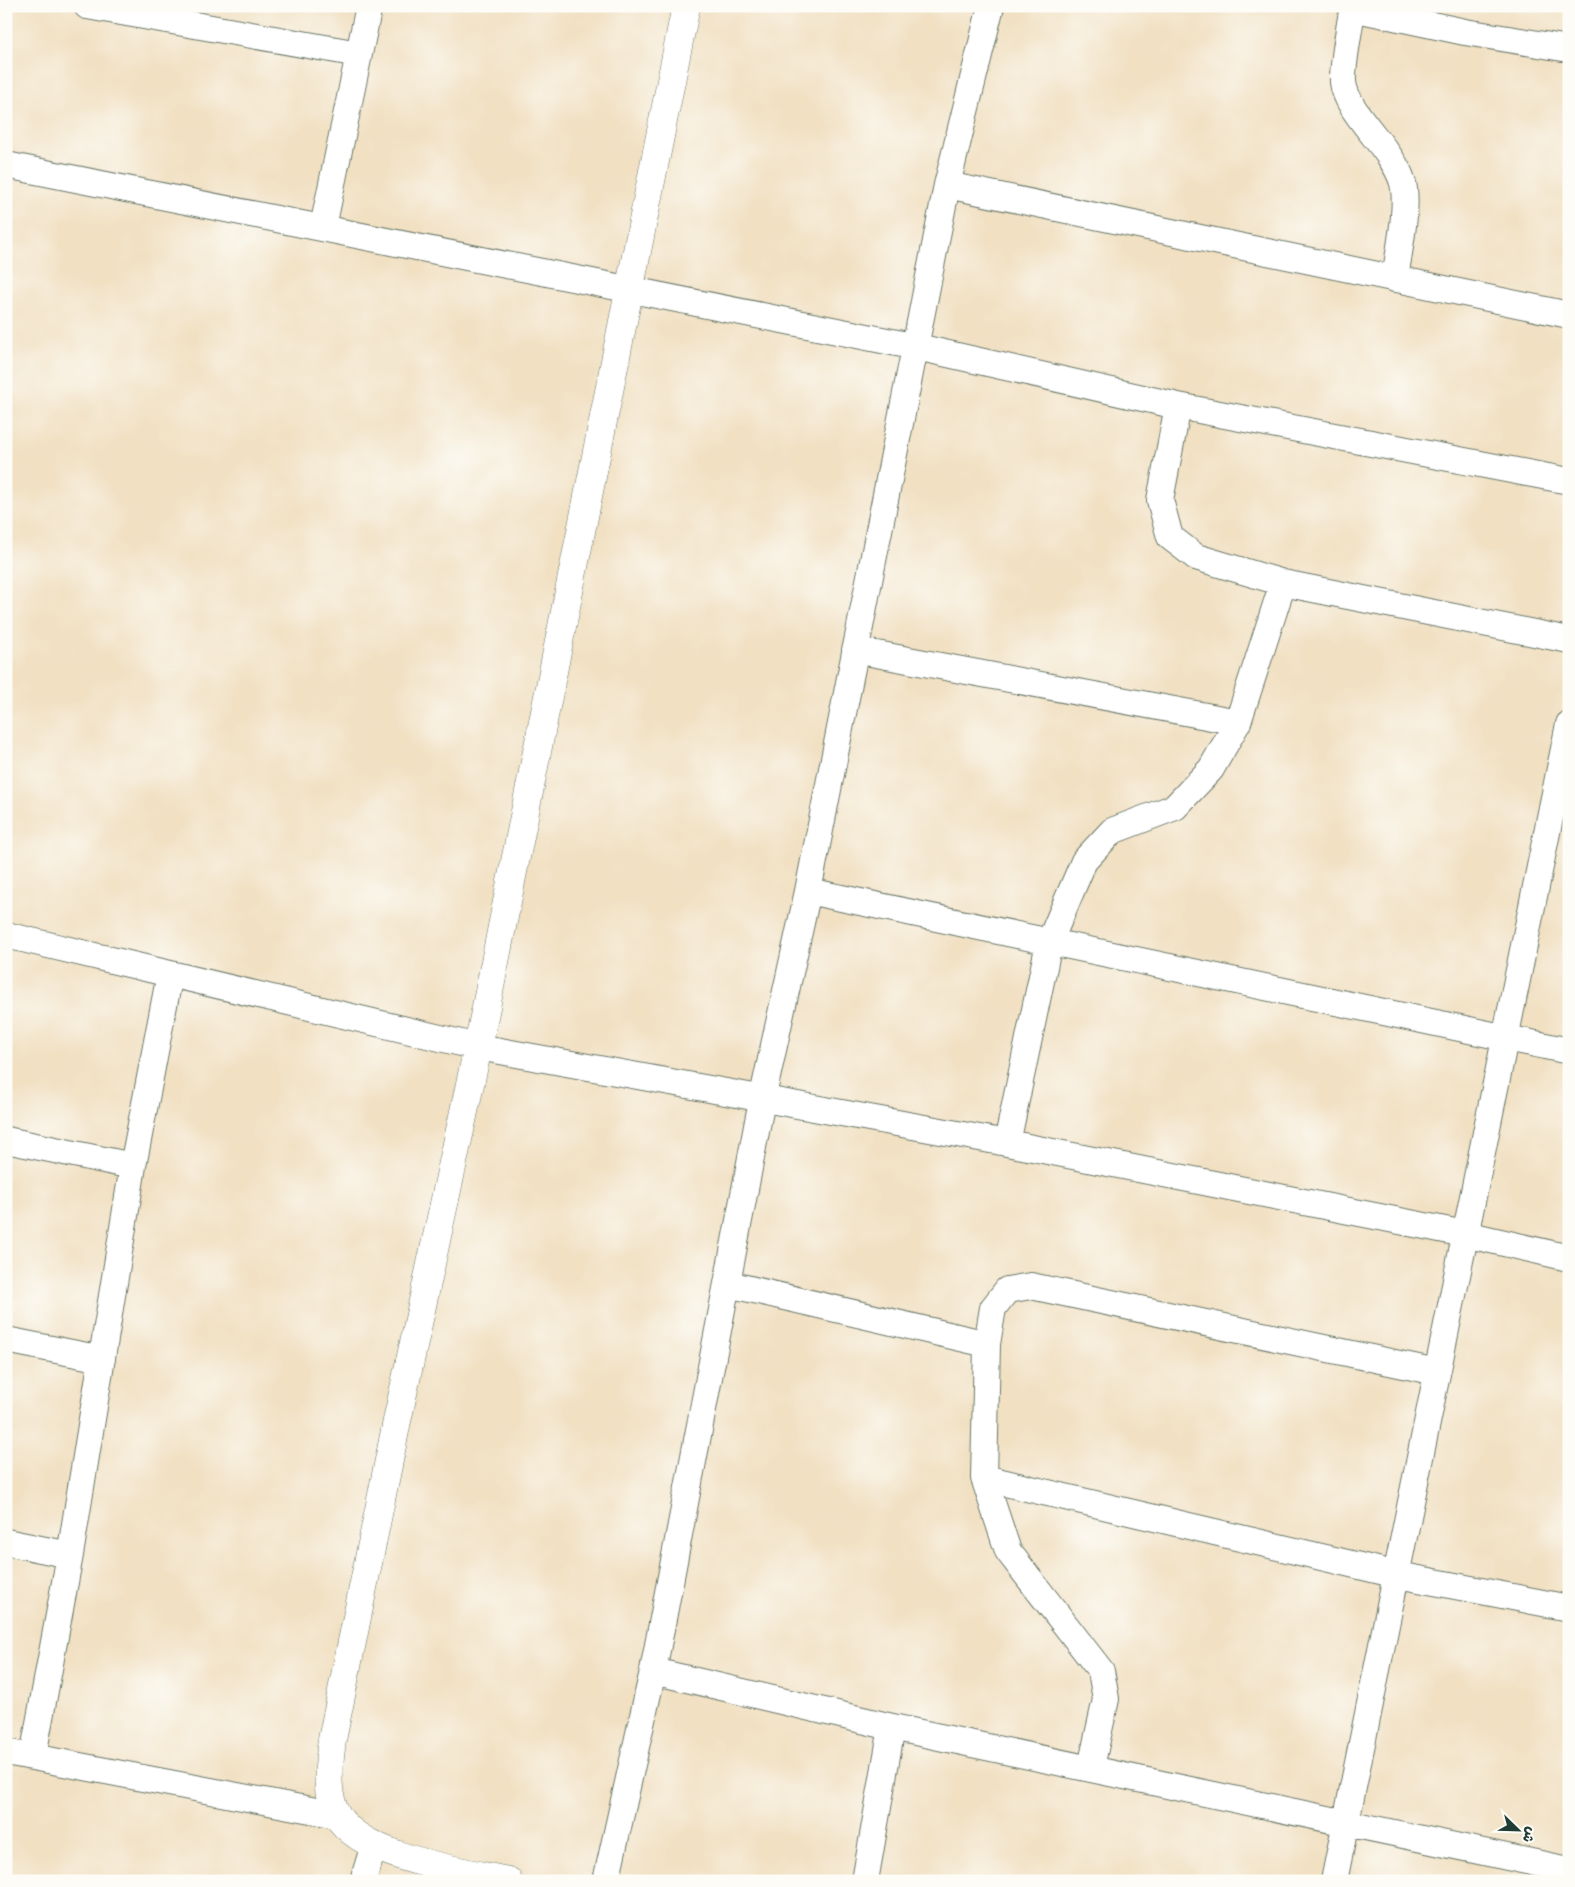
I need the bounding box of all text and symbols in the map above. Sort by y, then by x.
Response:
north arrow [1492,1804,1542,1854]
text: ش [1515,1823,1544,1847]

